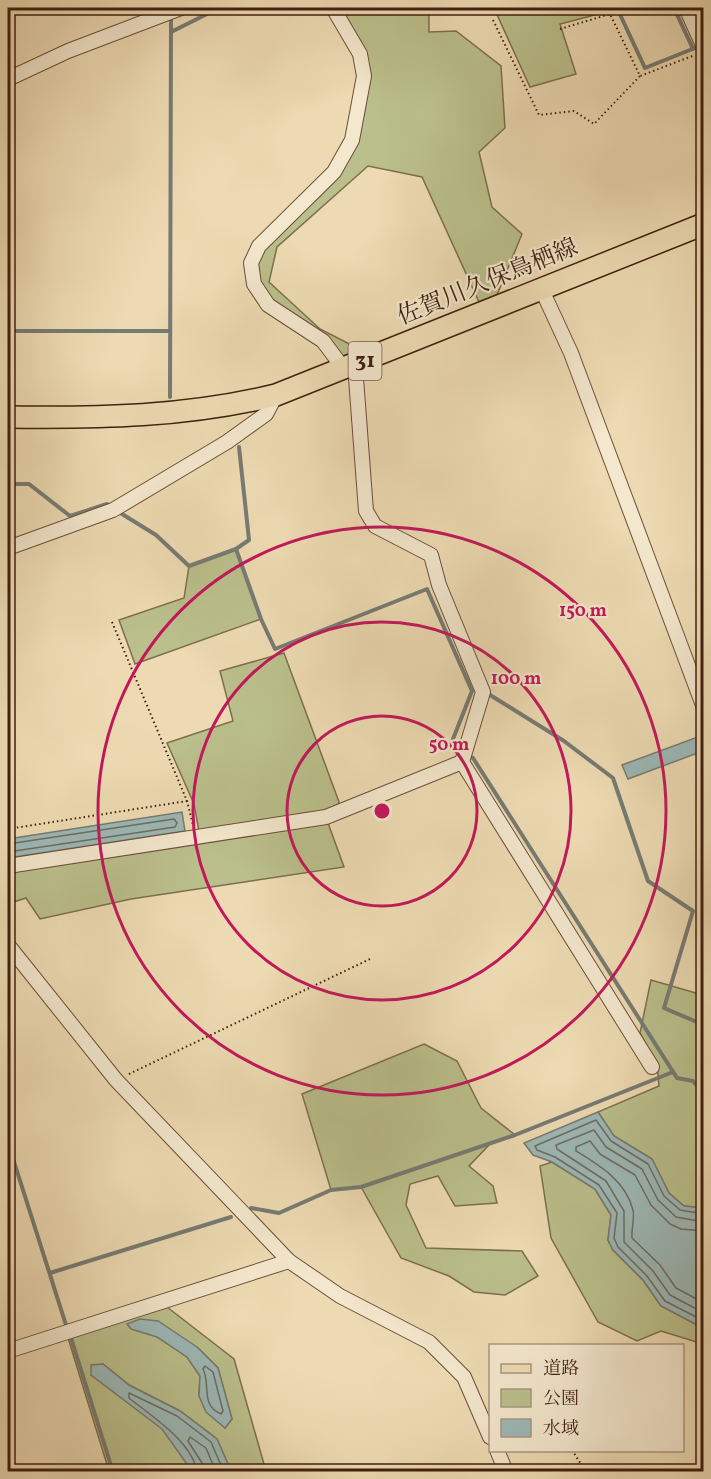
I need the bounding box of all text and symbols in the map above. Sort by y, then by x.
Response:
street label: 佐賀川久保鳥栖線 [393,231,583,335]
road number: 31 [348,342,382,380]
text: 150 m [559,599,607,624]
text: 100 m [491,667,541,692]
text: 50 m [429,733,469,758]
centre of rings [372,801,392,821]
legend [489,1344,684,1452]
text: 道路 [543,1357,579,1382]
text: 公園 [543,1387,579,1412]
text: 水域 [543,1417,579,1442]

